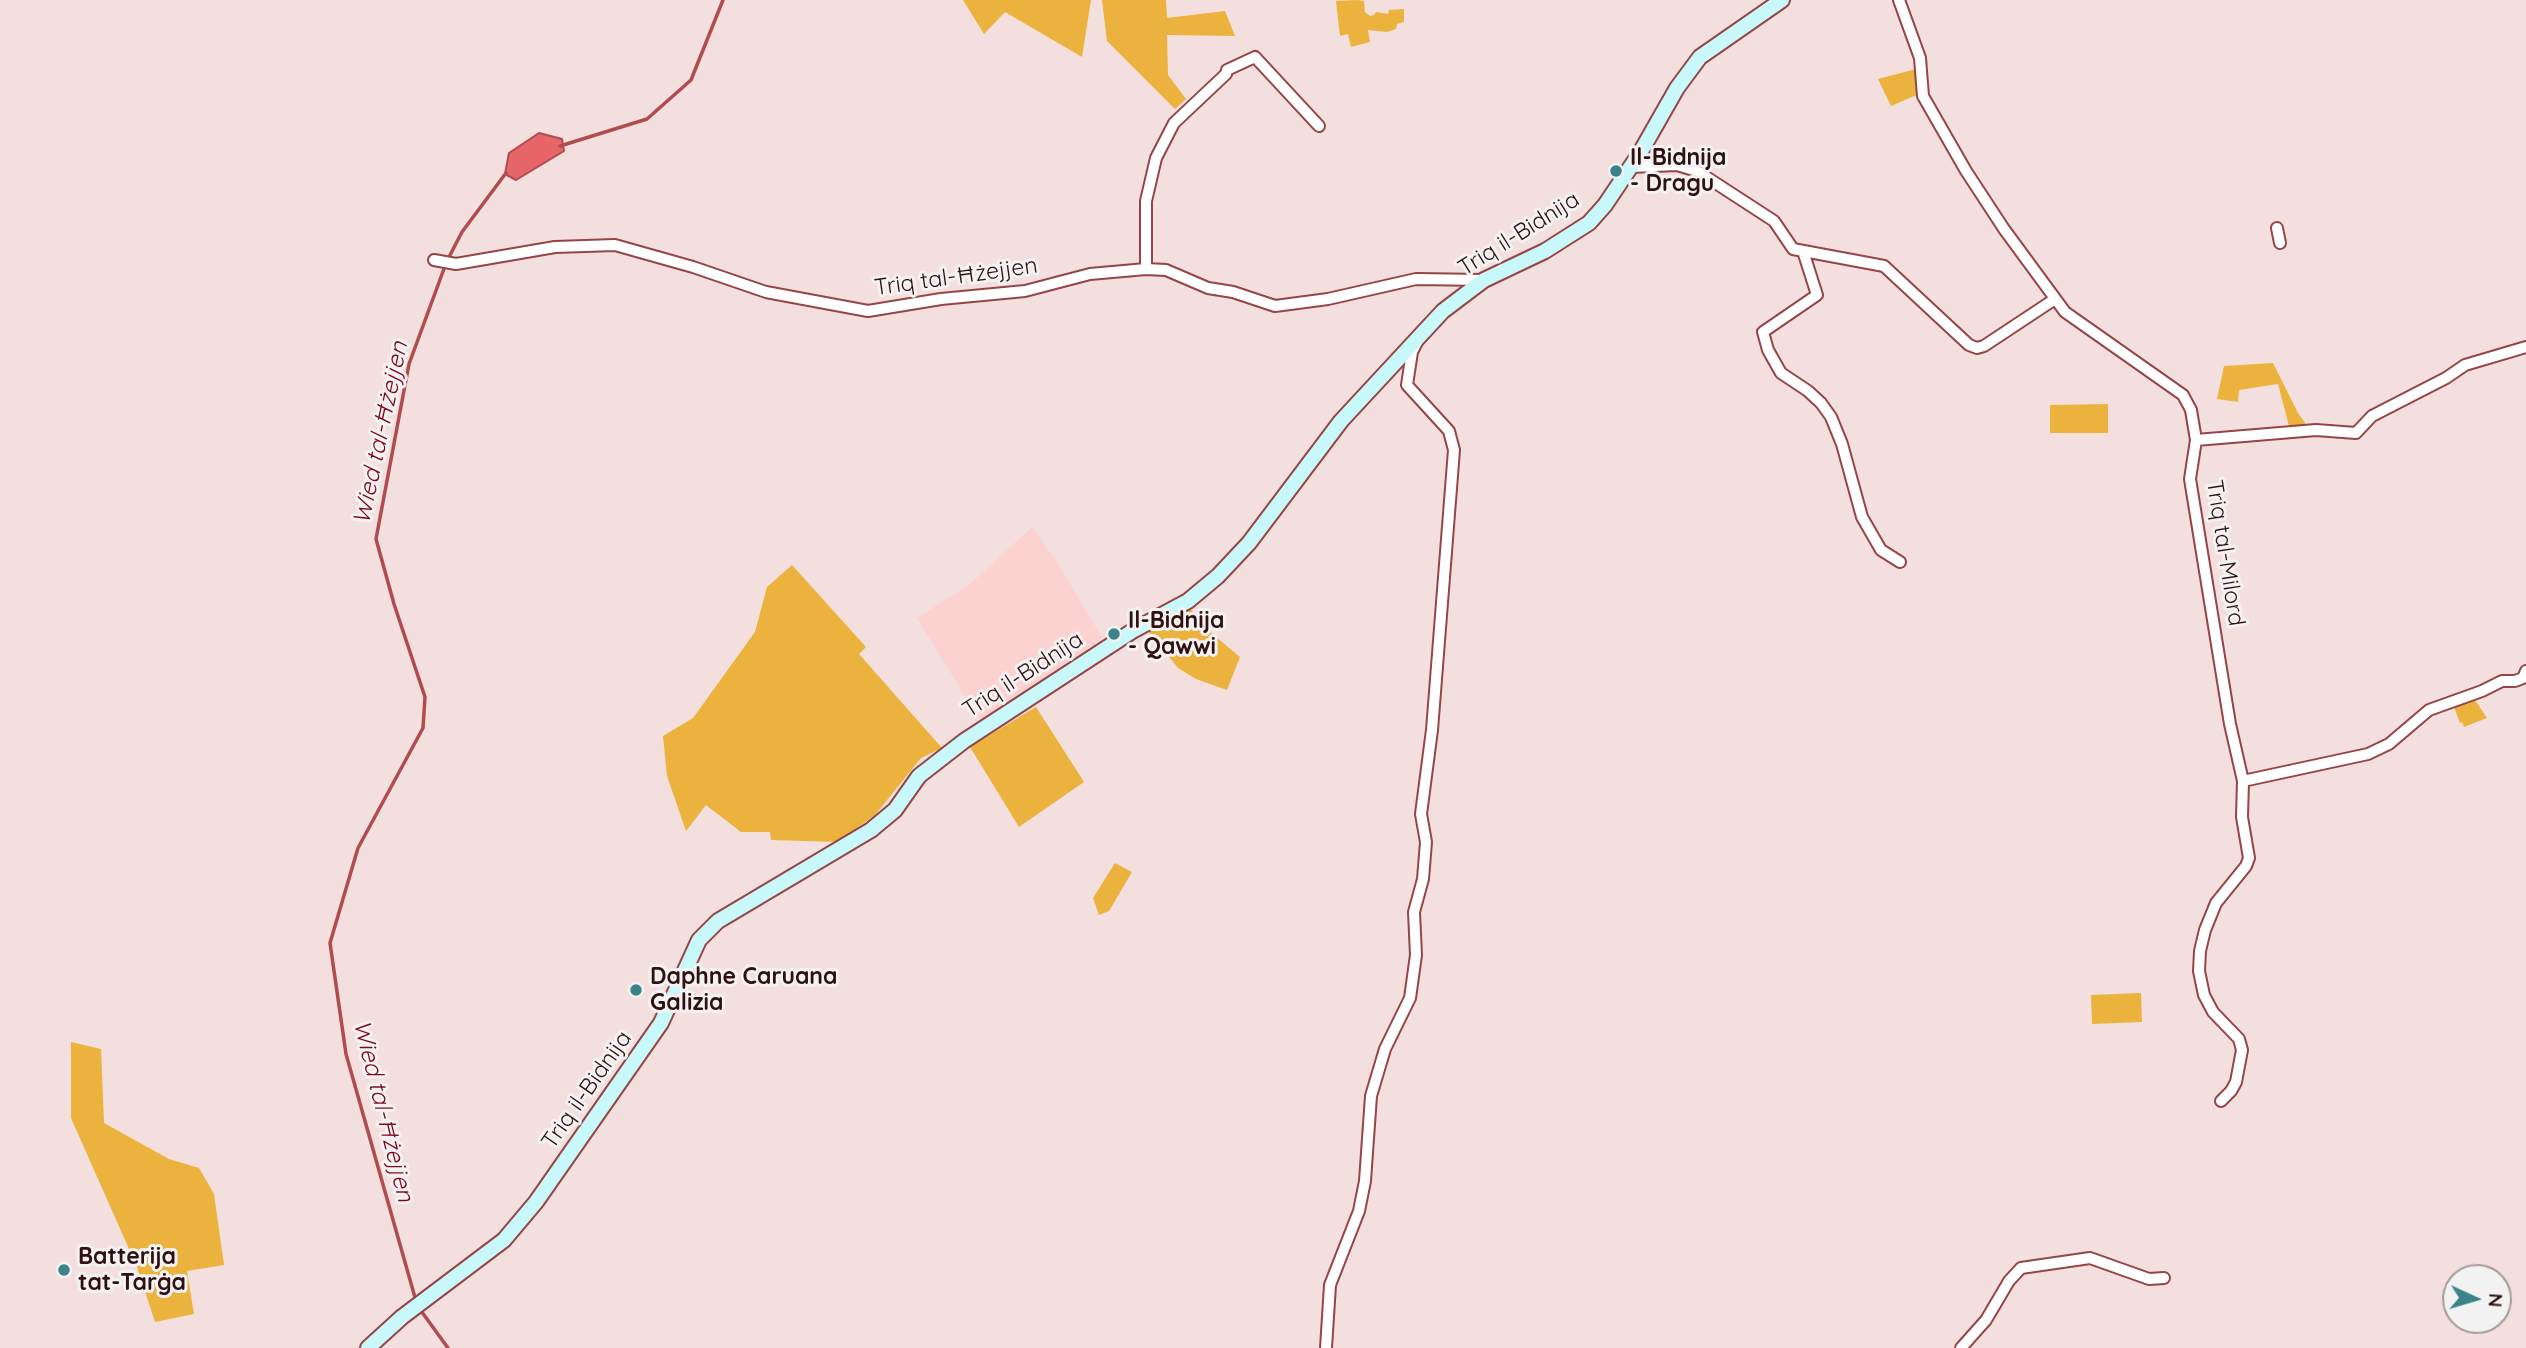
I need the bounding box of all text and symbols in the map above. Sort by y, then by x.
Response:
place label: Il-Bidnija - Dragu [1630,144,1726,198]
marker: Il-Bidnija - Dragu [1608,163,1624,179]
street label: Triq il-Bidnija [1453,186,1585,282]
street label: Triq tal-Ħżejjen [873,252,1039,302]
water label: Wied tal-Ħżejjen [348,339,414,527]
street label: Triq tal-Milord [2200,478,2250,628]
place label: Il-Bidnija - Qawwi [1128,607,1224,661]
street label: Triq il-Bidnija [958,626,1088,724]
marker: Il-Bidnija - Qawwi [1106,626,1122,642]
place label: Daphne Caruana Galizia [650,963,837,1017]
marker: Daphne Caruana Galizia [628,982,644,998]
water label: Wied tal-Ħżejjen [347,1017,419,1205]
street label: Triq il-Bidnija [536,1026,638,1154]
place label: Batterija tat-Tarġa [78,1243,186,1297]
marker: Batterija tat-Tarġa [56,1262,72,1278]
north arrow [2442,1264,2512,1334]
text: N [2483,1293,2508,1308]

